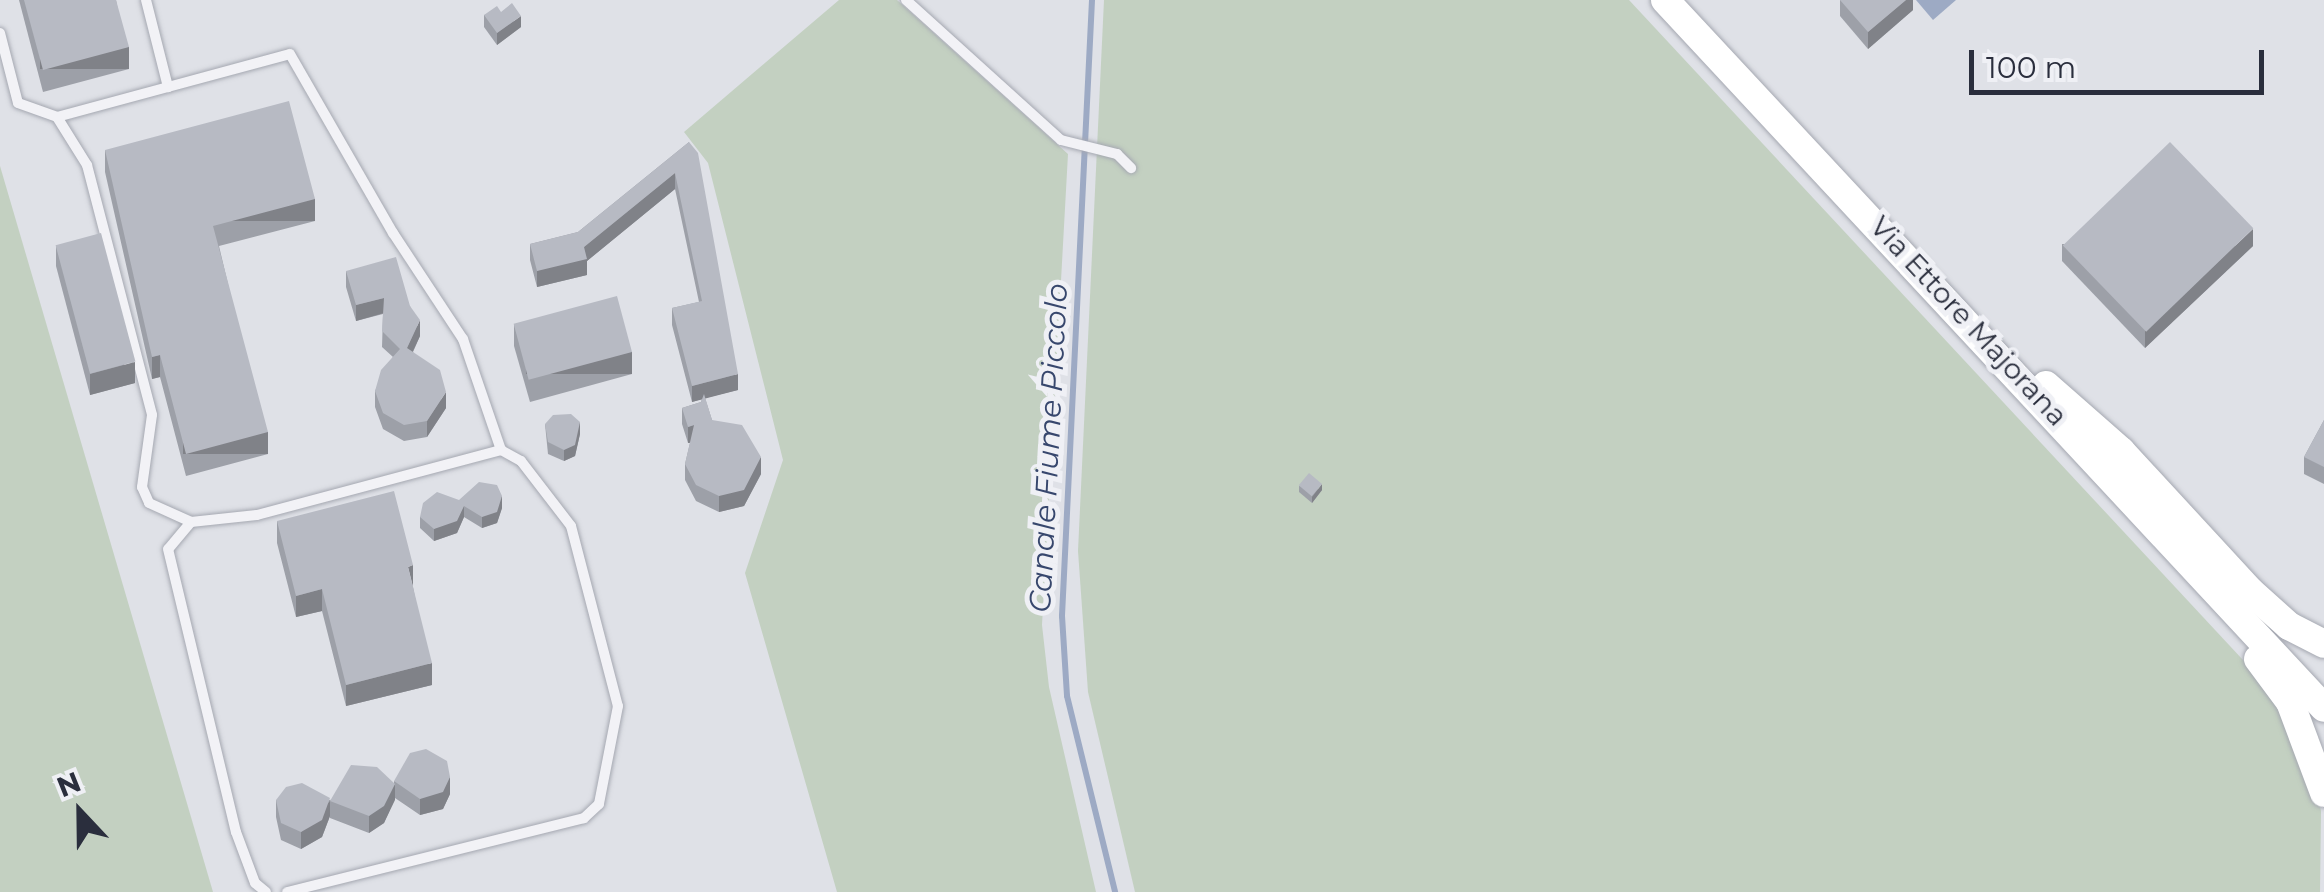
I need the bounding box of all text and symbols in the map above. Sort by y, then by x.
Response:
scale bar [1974,30,2269,92]
text: 100 m [1986,49,2076,86]
street label: Via Ettore Majorana [1863,209,2075,433]
water label: Canale Fiume Piccolo [1022,283,1076,613]
north arrow [30,762,130,862]
text: N [52,764,86,804]

